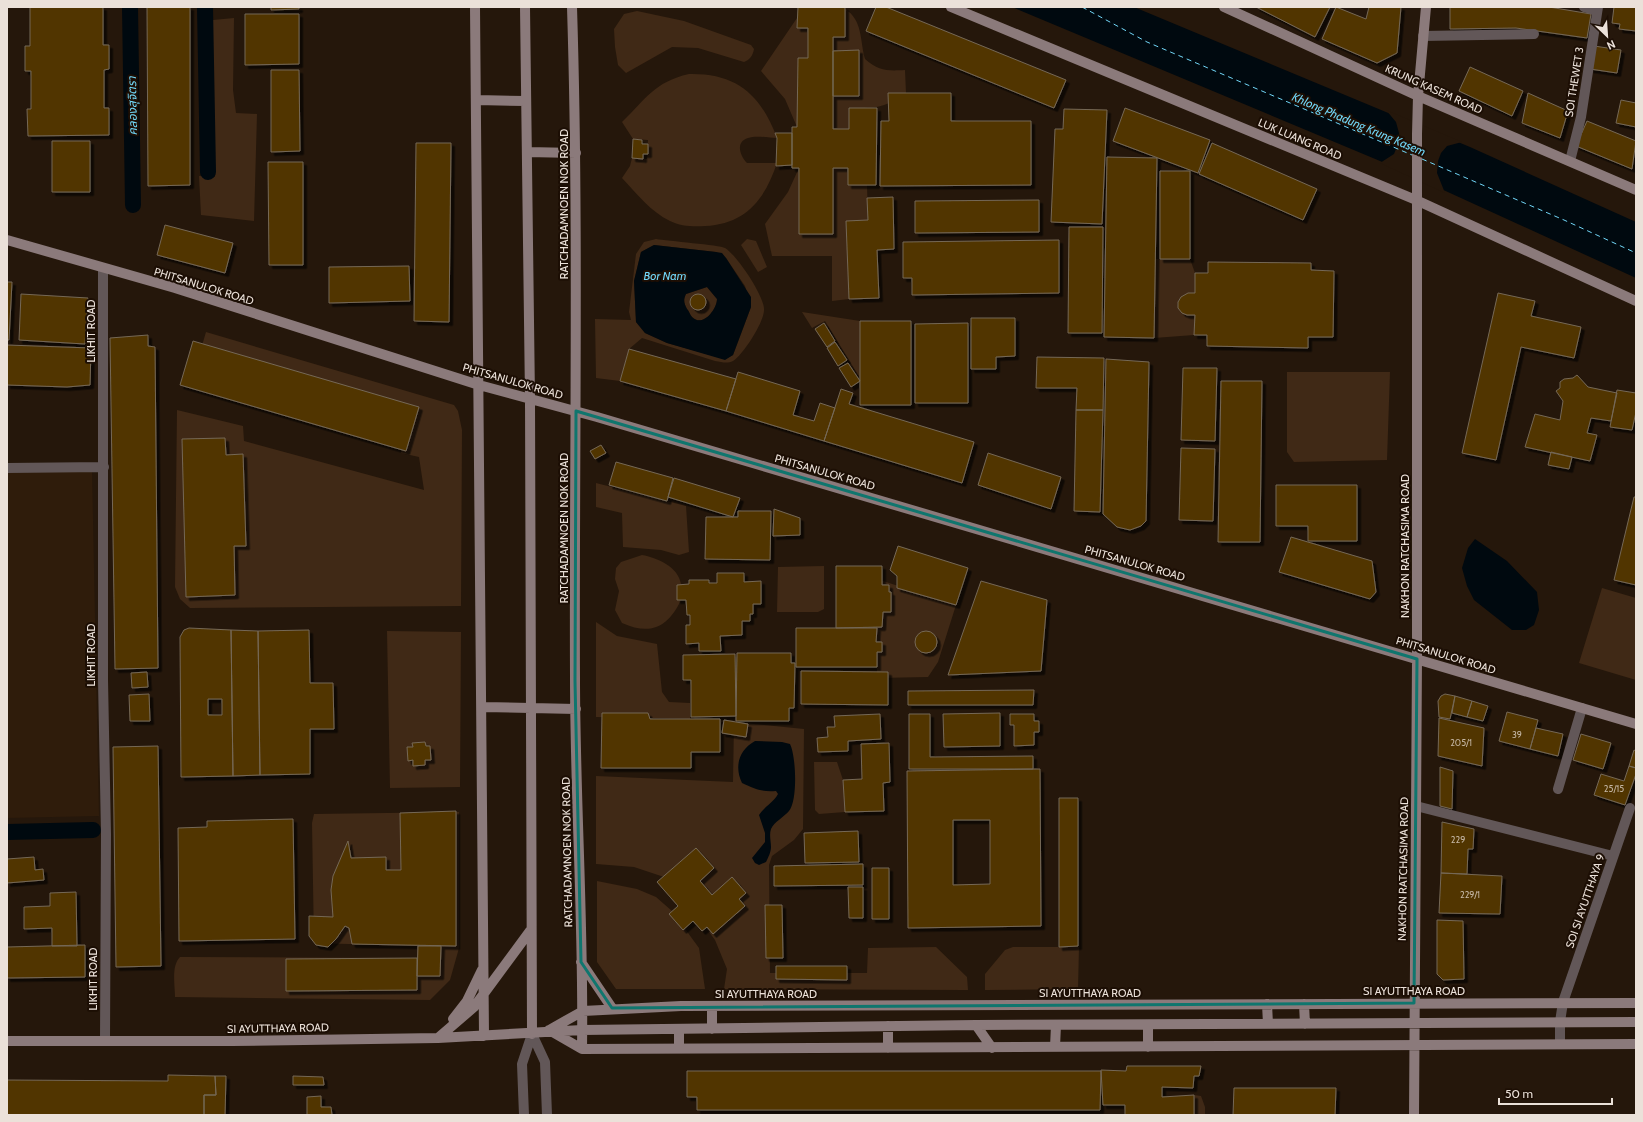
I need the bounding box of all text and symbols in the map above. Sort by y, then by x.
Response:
north arrow [1587,16,1627,56]
text: N [1605,37,1618,53]
street label: SOI THEWET 3 [1562,46,1586,118]
street label: KRUNG KASEM ROAD [1383,61,1485,117]
water label: คลองสุจิตรา [124,75,141,136]
water label: Khlong Phadung Krung Kasem [1290,89,1428,159]
street label: LUK LUANG ROAD [1256,115,1344,163]
street label: RATCHADAMNOEN NOK ROAD [557,129,571,279]
street label: PHITSANULOK ROAD [152,264,256,308]
water label: Bor Nam [644,268,687,283]
street label: LIKHIT ROAD [84,299,98,363]
street label: PHITSANULOK ROAD [461,360,565,402]
street label: PHITSANULOK ROAD [773,451,877,493]
street label: RATCHADAMNOEN NOK ROAD [557,453,571,603]
street label: NAKHON RATCHASIMA ROAD [1398,474,1412,618]
street label: PHITSANULOK ROAD [1083,542,1187,584]
street label: LIKHIT ROAD [84,623,98,687]
street label: PHITSANULOK ROAD [1394,633,1498,677]
house number: 39 [1512,729,1522,740]
house number: 205/1 [1450,737,1472,748]
street label: RATCHADAMNOEN NOK ROAD [559,777,575,927]
house number: 25/15 [1604,783,1624,794]
street label: NAKHON RATCHASIMA ROAD [1395,797,1411,941]
house number: 229 [1451,834,1465,845]
street label: SOI SI AYUTTHAYA 9 [1562,852,1608,950]
house number: 229/1 [1460,889,1480,900]
street label: LIKHIT ROAD [86,947,100,1011]
street label: SI AYUTTHAYA ROAD [1363,984,1465,998]
street label: SI AYUTTHAYA ROAD [1039,986,1141,1000]
street label: SI AYUTTHAYA ROAD [715,987,817,1001]
street label: SI AYUTTHAYA ROAD [227,1020,329,1036]
scale bar [1499,1080,1612,1106]
text: 50 m [1505,1086,1533,1101]

